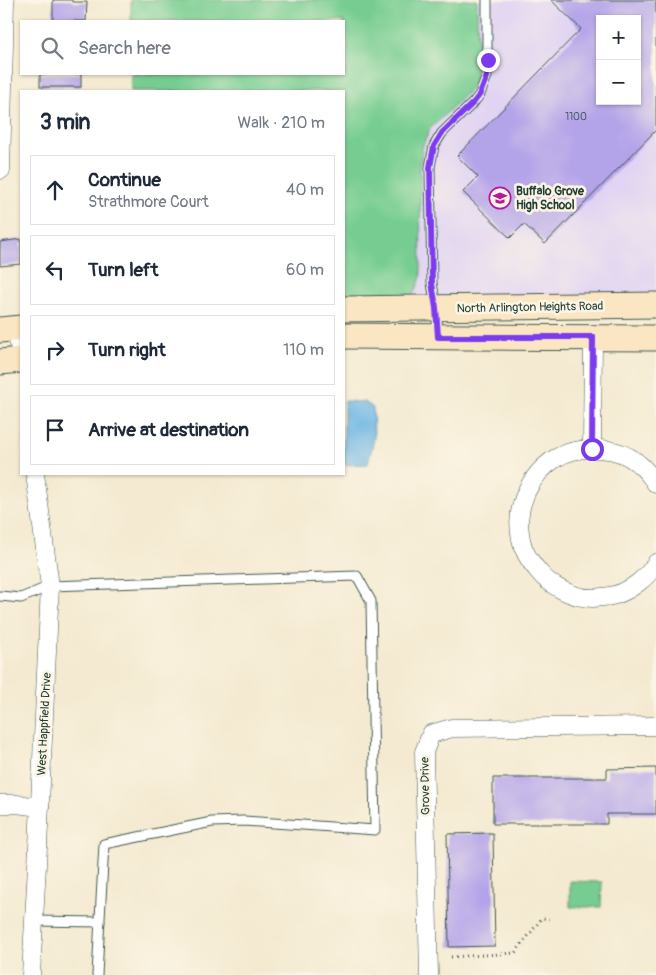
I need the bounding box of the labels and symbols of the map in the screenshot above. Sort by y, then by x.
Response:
route end [477,49,500,72]
house number: 1100 [565,111,587,123]
place label: Buffalo Grove High School [516,184,585,213]
school or university icon: Buffalo Grove High School [488,186,512,210]
street label: North Arlington Heights Road [456,299,604,316]
route start [581,438,604,461]
street label: West Happfield Drive [34,672,55,776]
street label: Grove Drive [417,757,434,815]

